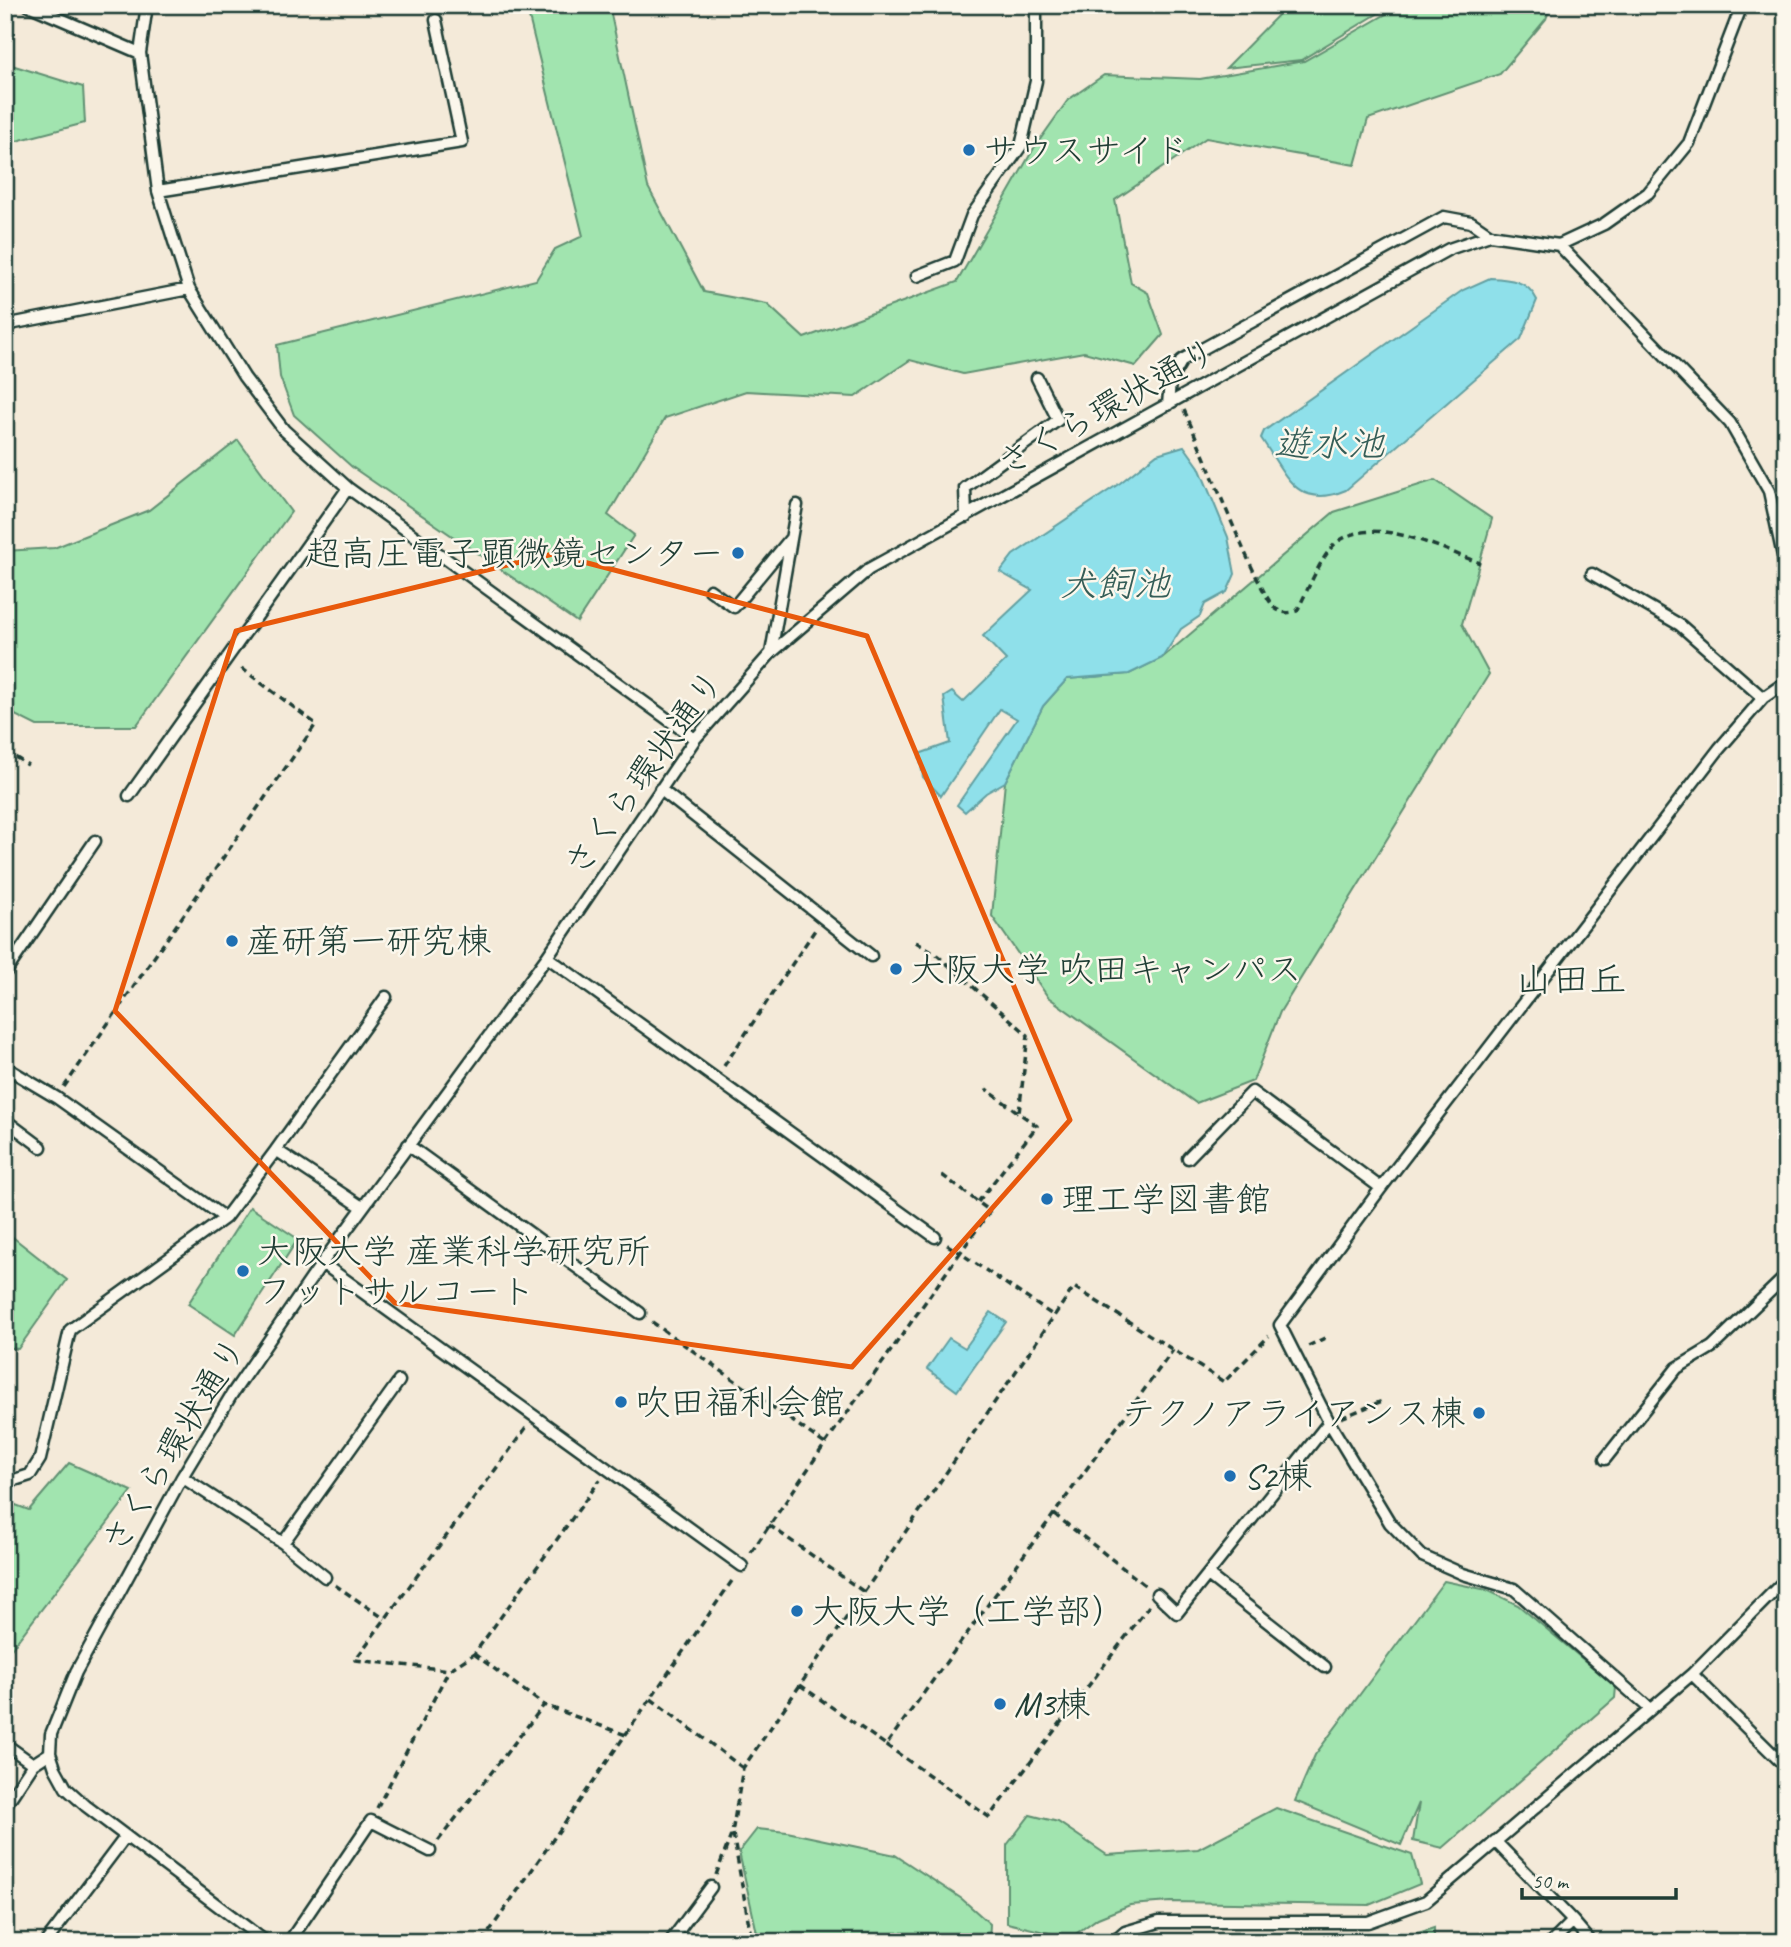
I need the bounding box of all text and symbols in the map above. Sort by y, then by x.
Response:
place label: サウスサイド [983,128,1189,173]
marker: サウスサイド [961,142,977,158]
street label: さくら環状通り [989,328,1225,486]
water label: 遊水池 [1274,420,1385,467]
place label: 超高圧電子顕微鏡センター [305,531,724,576]
marker: 超高圧電子顕微鏡センター [730,545,746,561]
water label: 犬飼池 [1060,560,1171,607]
street label: さくら環状通り [554,661,734,885]
place label: 産研第一研究棟 [246,919,491,964]
marker: 産研第一研究棟 [224,933,240,949]
place label: 大阪大学 吹田キャンパス [910,947,1302,992]
district label: 山田丘 [1516,956,1627,1003]
marker: 大阪大学 吹田キャンパス [888,961,904,977]
place label: 理工学図書館 [1061,1177,1271,1222]
marker: 理工学図書館 [1039,1191,1055,1207]
place label: 大阪大学 産業科学研究所 フットサルコート [257,1229,650,1314]
marker: 大阪大学 産業科学研究所 フットサルコート [235,1263,251,1279]
street label: さくら環状通り [92,1328,256,1562]
place label: 吹田福利会館 [635,1380,845,1425]
place label: テクノアライアンス棟 [1121,1391,1465,1436]
marker: 吹田福利会館 [613,1394,629,1410]
marker: テクノアライアンス棟 [1471,1405,1487,1421]
place label: S2棟 [1244,1454,1312,1499]
marker: S2棟 [1222,1468,1238,1484]
place label: 大阪大学（工学部） [811,1589,1126,1634]
marker: 大阪大学（工学部） [789,1603,805,1619]
place label: M3棟 [1014,1682,1090,1727]
marker: M3棟 [992,1696,1008,1712]
scale bar [1522,1856,1676,1900]
text: 50 m [1532,1868,1570,1894]

